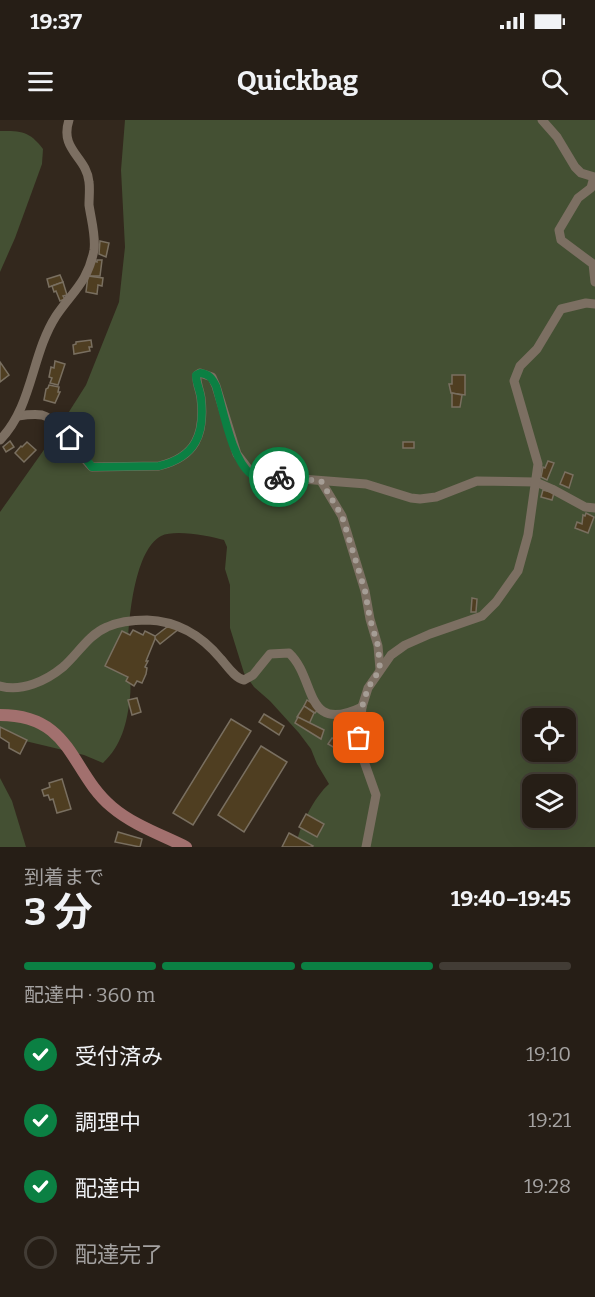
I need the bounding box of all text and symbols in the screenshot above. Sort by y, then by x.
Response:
text: 19:37 [30,8,82,35]
icon: menu [24,65,57,98]
text: Quickbag [237,65,358,97]
icon: search [538,65,571,98]
pin [44,412,95,463]
icon: home [53,421,86,454]
courier [249,447,309,507]
icon: bike [263,461,296,494]
map controls [522,708,576,828]
button: locate [522,708,576,762]
pin [333,712,384,763]
icon: bag [342,721,375,754]
button: layers [522,774,576,828]
text: 到着まで [24,865,104,889]
text: 19:40–19:45 [451,885,571,912]
text: 3 分 [24,889,92,935]
text: 配達中 · 360 m [24,983,155,1007]
icon: check [24,1038,57,1071]
text: 19:10 [526,1042,571,1066]
text: 受付済み [75,1043,163,1070]
icon: check [24,1104,57,1137]
text: 19:21 [528,1108,571,1132]
text: 調理中 [75,1109,141,1136]
icon: check [24,1170,57,1203]
text: 19:28 [524,1174,571,1198]
text: 配達中 [75,1175,141,1202]
text: 配達完了 [75,1241,163,1268]

